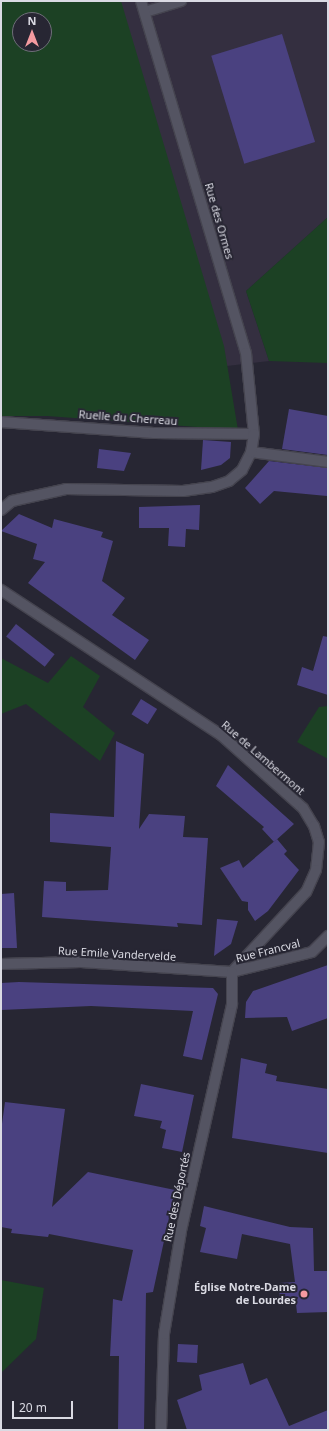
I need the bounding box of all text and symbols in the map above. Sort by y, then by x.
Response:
north arrow [12,12,52,52]
text: N [28,13,36,28]
street label: Rue des Ormes [202,181,236,261]
street label: Ruelle du Cherreau [78,408,178,428]
street label: Rue de Lambermont [219,718,307,798]
street label: Rue Francval [235,937,301,965]
street label: Rue Emile Vandervelde [58,944,176,964]
street label: Rue des Déportés [161,1151,193,1243]
place label: Église Notre-Dame de Lourdes [194,1281,296,1307]
marker: Église Notre-Dame de Lourdes [299,1289,309,1299]
scale bar [14,1393,75,1419]
text: 20 m [19,1399,47,1416]

